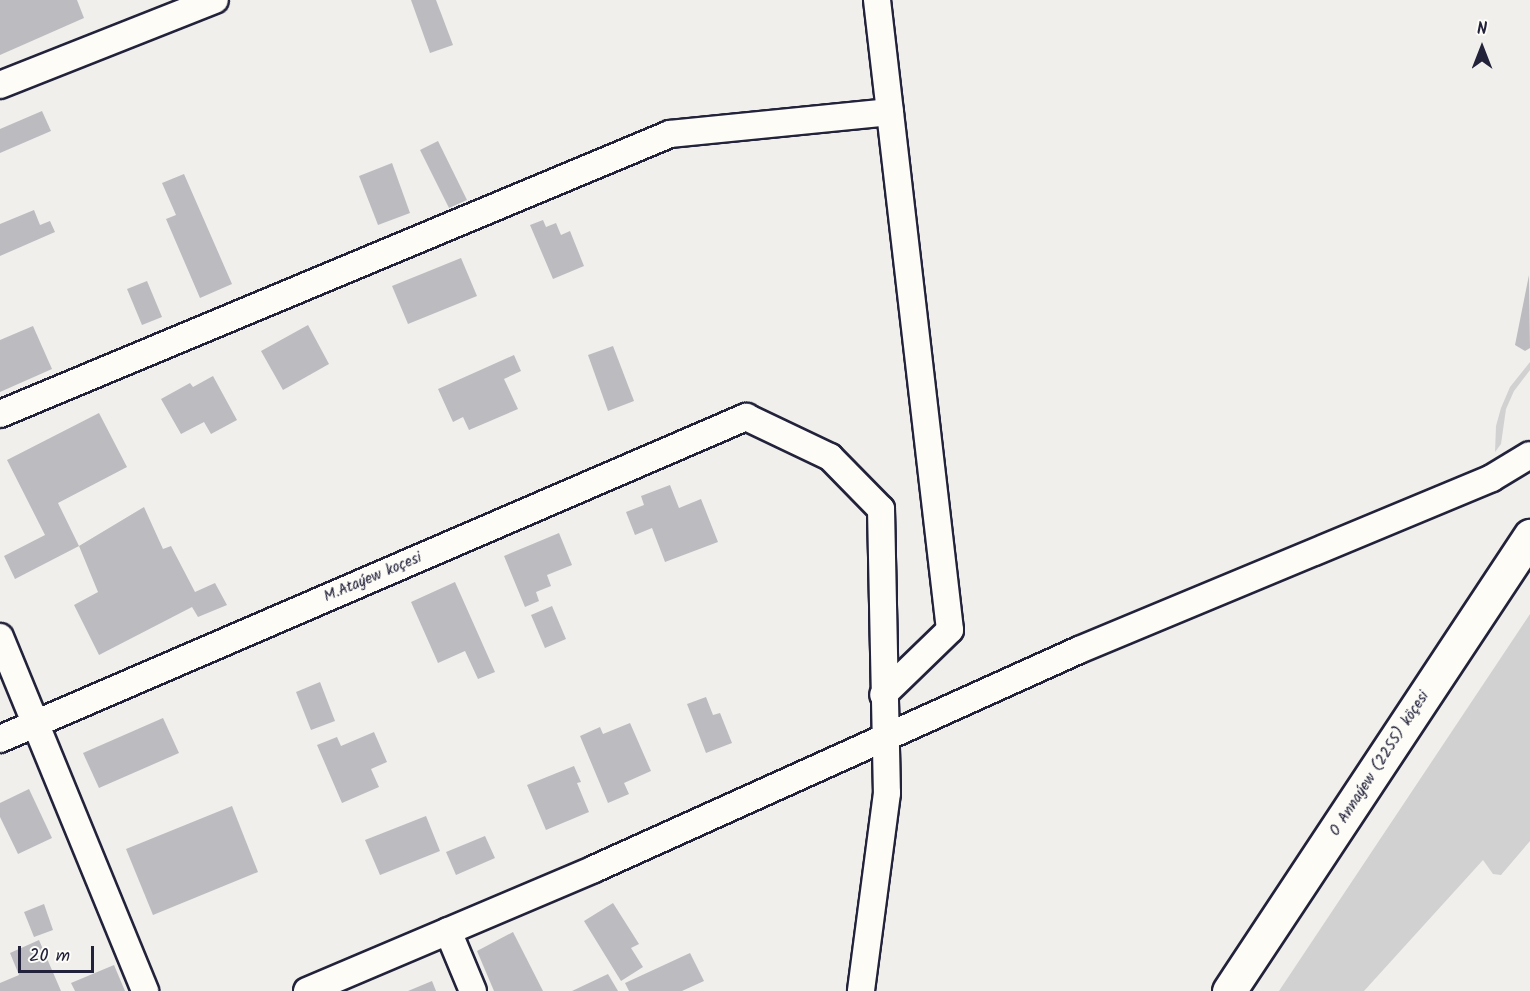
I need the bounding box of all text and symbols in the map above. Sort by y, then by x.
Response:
text: N [1477,17,1487,42]
north arrow [1452,18,1512,78]
street label: M.Ataýew koçesi [321,549,425,607]
street label: O Annaýew (2255) köçesi [1326,688,1434,840]
scale bar [21,934,98,972]
text: 20 m [29,942,70,971]

